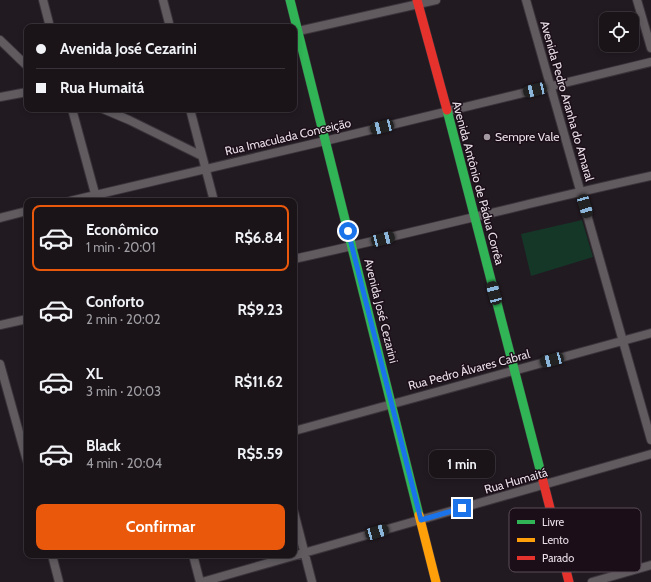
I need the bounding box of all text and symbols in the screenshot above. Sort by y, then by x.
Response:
map controls [599,12,639,52]
button: locate [599,12,639,52]
street label: Avenida Pedro Aranha do Amaral [537,19,598,183]
text: Avenida José Cezarini [60,40,197,58]
text: Rua Humaitá [60,79,144,97]
car [522,81,548,99]
street label: Avenida Antônio de Pádua Corrêa [449,99,508,267]
street label: Rua Imaculada Conceição [223,115,353,158]
car [369,118,395,136]
place label: Sempre Vale [495,129,559,144]
marker: Sempre Vale [482,132,492,142]
car [576,193,594,219]
icon: car [38,220,74,256]
text: Econômico [86,221,158,239]
route start [339,222,357,240]
text: R$6.84 [235,229,283,247]
car [370,230,396,248]
text: 1 min · 20:01 [86,239,155,255]
street label: Avenida José Cezarini [361,257,402,365]
car [485,280,503,306]
icon: car [38,292,74,328]
text: Conforto [86,293,144,311]
text: R$9.23 [237,301,283,319]
text: 2 min · 20:02 [86,311,161,327]
street label: Rua Pedro Álvares Cabral [406,346,532,393]
car [539,351,565,369]
icon: car [38,364,74,400]
text: XL [86,365,103,383]
text: R$11.62 [234,373,283,391]
text: 3 min · 20:03 [86,383,161,399]
icon: car [38,436,74,472]
text: Black [86,437,121,455]
text: R$5.59 [237,445,283,463]
callout: 1 min [429,450,495,478]
text: 4 min · 20:04 [86,455,162,471]
text: 1 min [447,456,477,472]
street label: Rua Humaitá [483,464,549,497]
route end [453,499,471,517]
button: Confirmar [36,504,285,550]
legend [509,508,641,572]
text: Livre [542,515,565,529]
car [364,523,390,541]
text: Lento [542,533,569,547]
text: Parado [542,551,574,565]

